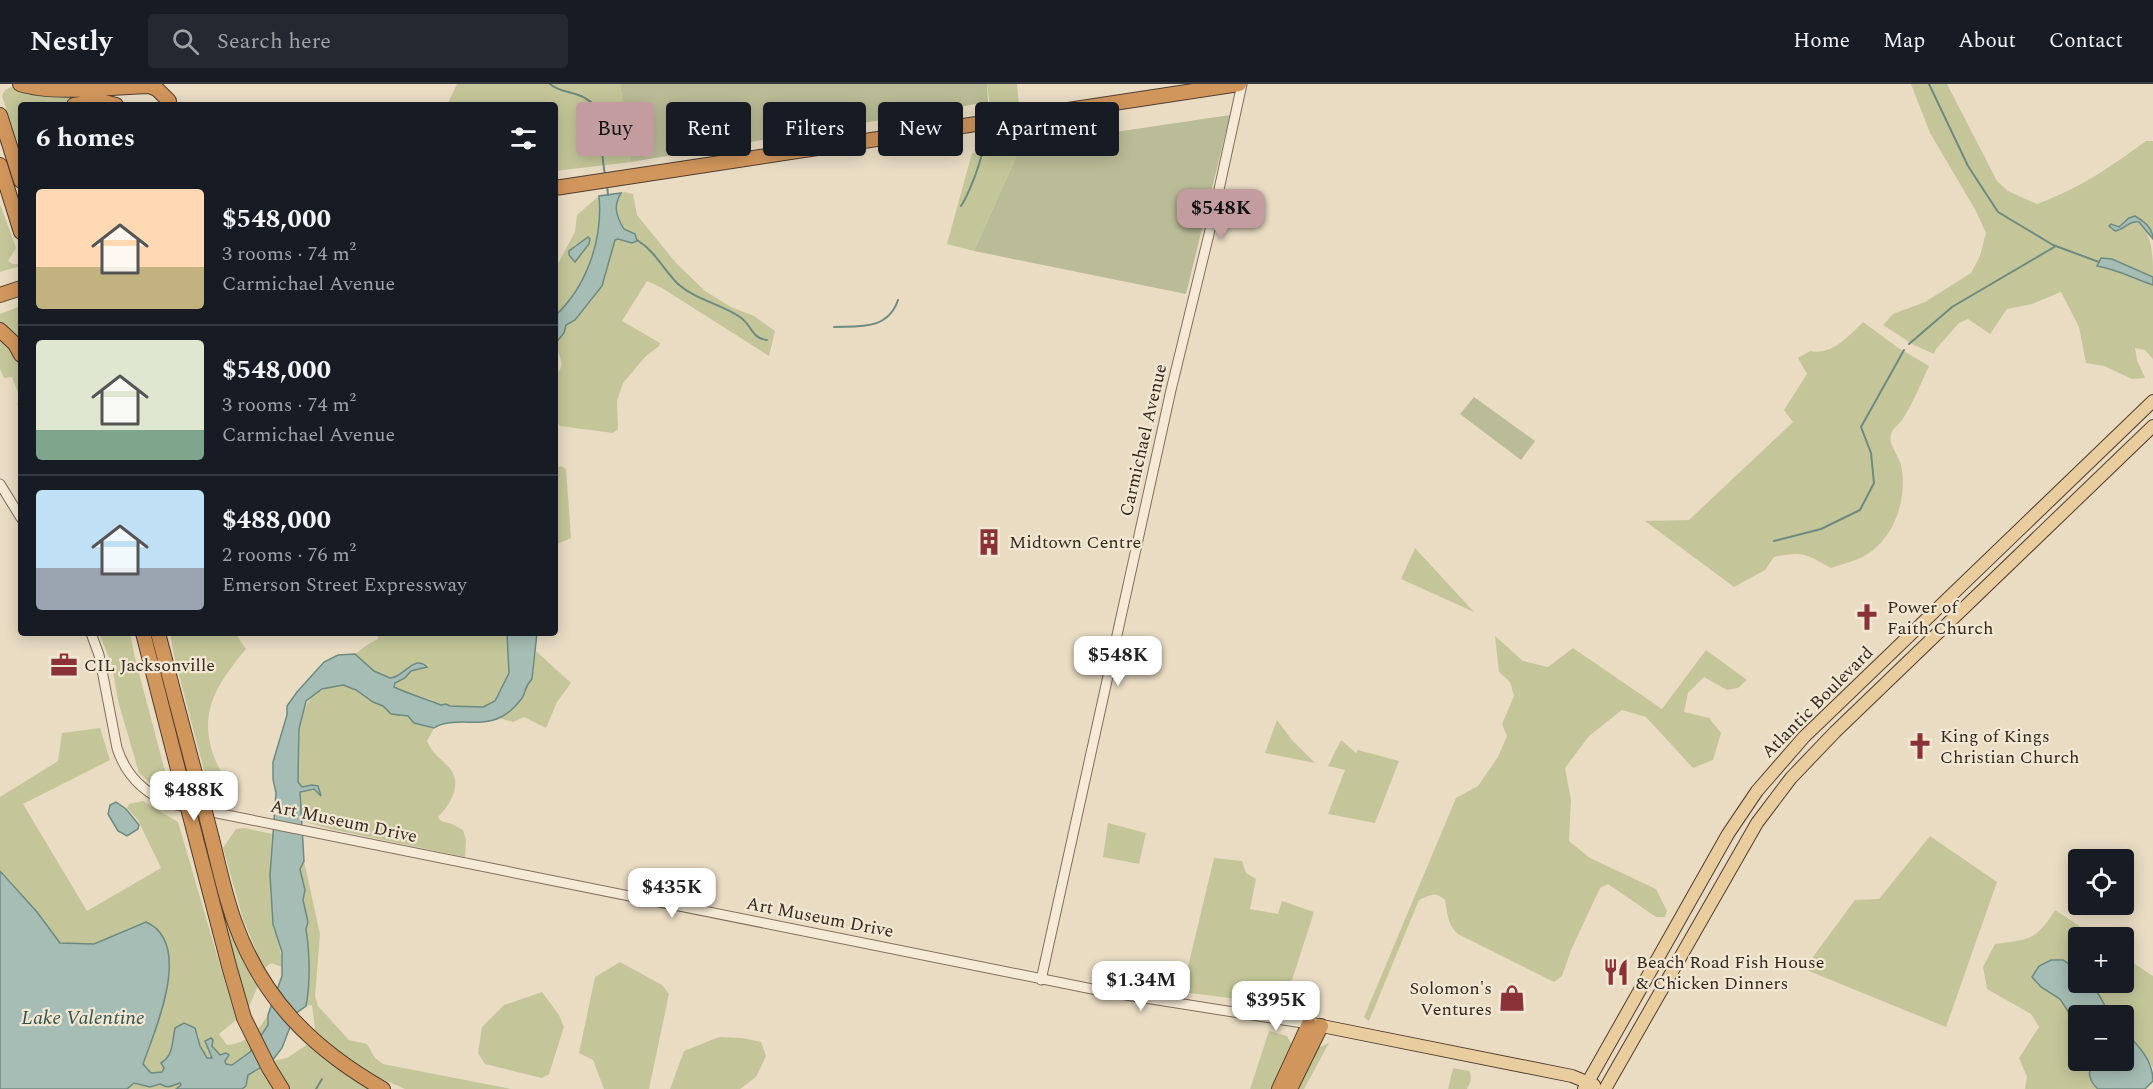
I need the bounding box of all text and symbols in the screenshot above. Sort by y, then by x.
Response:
search box [148,14,568,68]
text: Nestly [30,20,112,63]
icon: search [169,25,202,58]
text: Search here [217,25,331,58]
text: Home [1793,25,1850,57]
text: Map [1883,25,1925,57]
text: About [1958,25,2016,57]
text: Contact [2049,25,2123,57]
chip: Buy [576,102,654,156]
chip: Rent [666,102,751,156]
chip: Filters [763,102,866,156]
chip: New [878,102,963,156]
chip: Apartment [975,102,1119,156]
text: 6 homes [36,118,135,158]
icon: filters [507,122,540,155]
pin: $548K [1179,189,1263,240]
text: $548K [1191,193,1251,223]
text: $548,000 [222,199,331,239]
icon: home [84,213,156,285]
text: 3 rooms · 74 m² [222,239,356,269]
text: Carmichael Avenue [222,269,395,299]
text: $548,000 [222,350,331,390]
street label: Carmichael Avenue [1113,361,1174,519]
icon: home [84,364,156,436]
text: 3 rooms · 74 m² [222,390,356,420]
text: Carmichael Avenue [222,420,395,450]
text: $488,000 [222,500,331,540]
icon: home [84,514,156,586]
building icon: Midtown Centre [974,527,1004,557]
place label: Midtown Centre [1009,529,1141,556]
text: 2 rooms · 76 m² [222,540,356,570]
text: Emerson Street Expressway [222,570,467,600]
place label: Power of Faith Church [1887,594,1993,642]
church icon: Power of Faith Church [1852,602,1882,632]
pin: $548K [1076,636,1160,687]
text: $548K [1088,640,1148,670]
street label: Atlantic Boulevard [1755,640,1880,765]
office icon: CIL Jacksonville [49,650,79,680]
place label: CIL Jacksonville [84,652,215,679]
place label: King of Kings Christian Church [1940,723,2080,771]
church icon: King of Kings Christian Church [1905,731,1935,761]
pin: $488K [152,771,236,822]
text: $488K [164,775,224,805]
street label: Art Museum Drive [268,793,420,850]
map controls [2068,849,2134,1071]
button: locate [2068,849,2134,915]
pin: $435K [630,868,714,919]
text: $435K [642,872,702,902]
street label: Art Museum Drive [744,890,896,945]
button: + [2068,927,2134,993]
place label: Beach Road Fish House & Chicken Dinners [1636,949,1824,997]
restaurant icon: Beach Road Fish House & Chicken Dinners [1601,957,1631,987]
pin: $1.34M [1092,961,1190,1012]
text: $1.34M [1106,965,1176,995]
place label: Solomon's Ventures [1409,975,1492,1023]
pin: $395K [1234,981,1318,1032]
shop icon: Solomon's Ventures [1497,983,1527,1013]
text: $395K [1246,985,1306,1015]
water label: Lake Valentine [21,1003,145,1033]
button: − [2068,1005,2134,1071]

